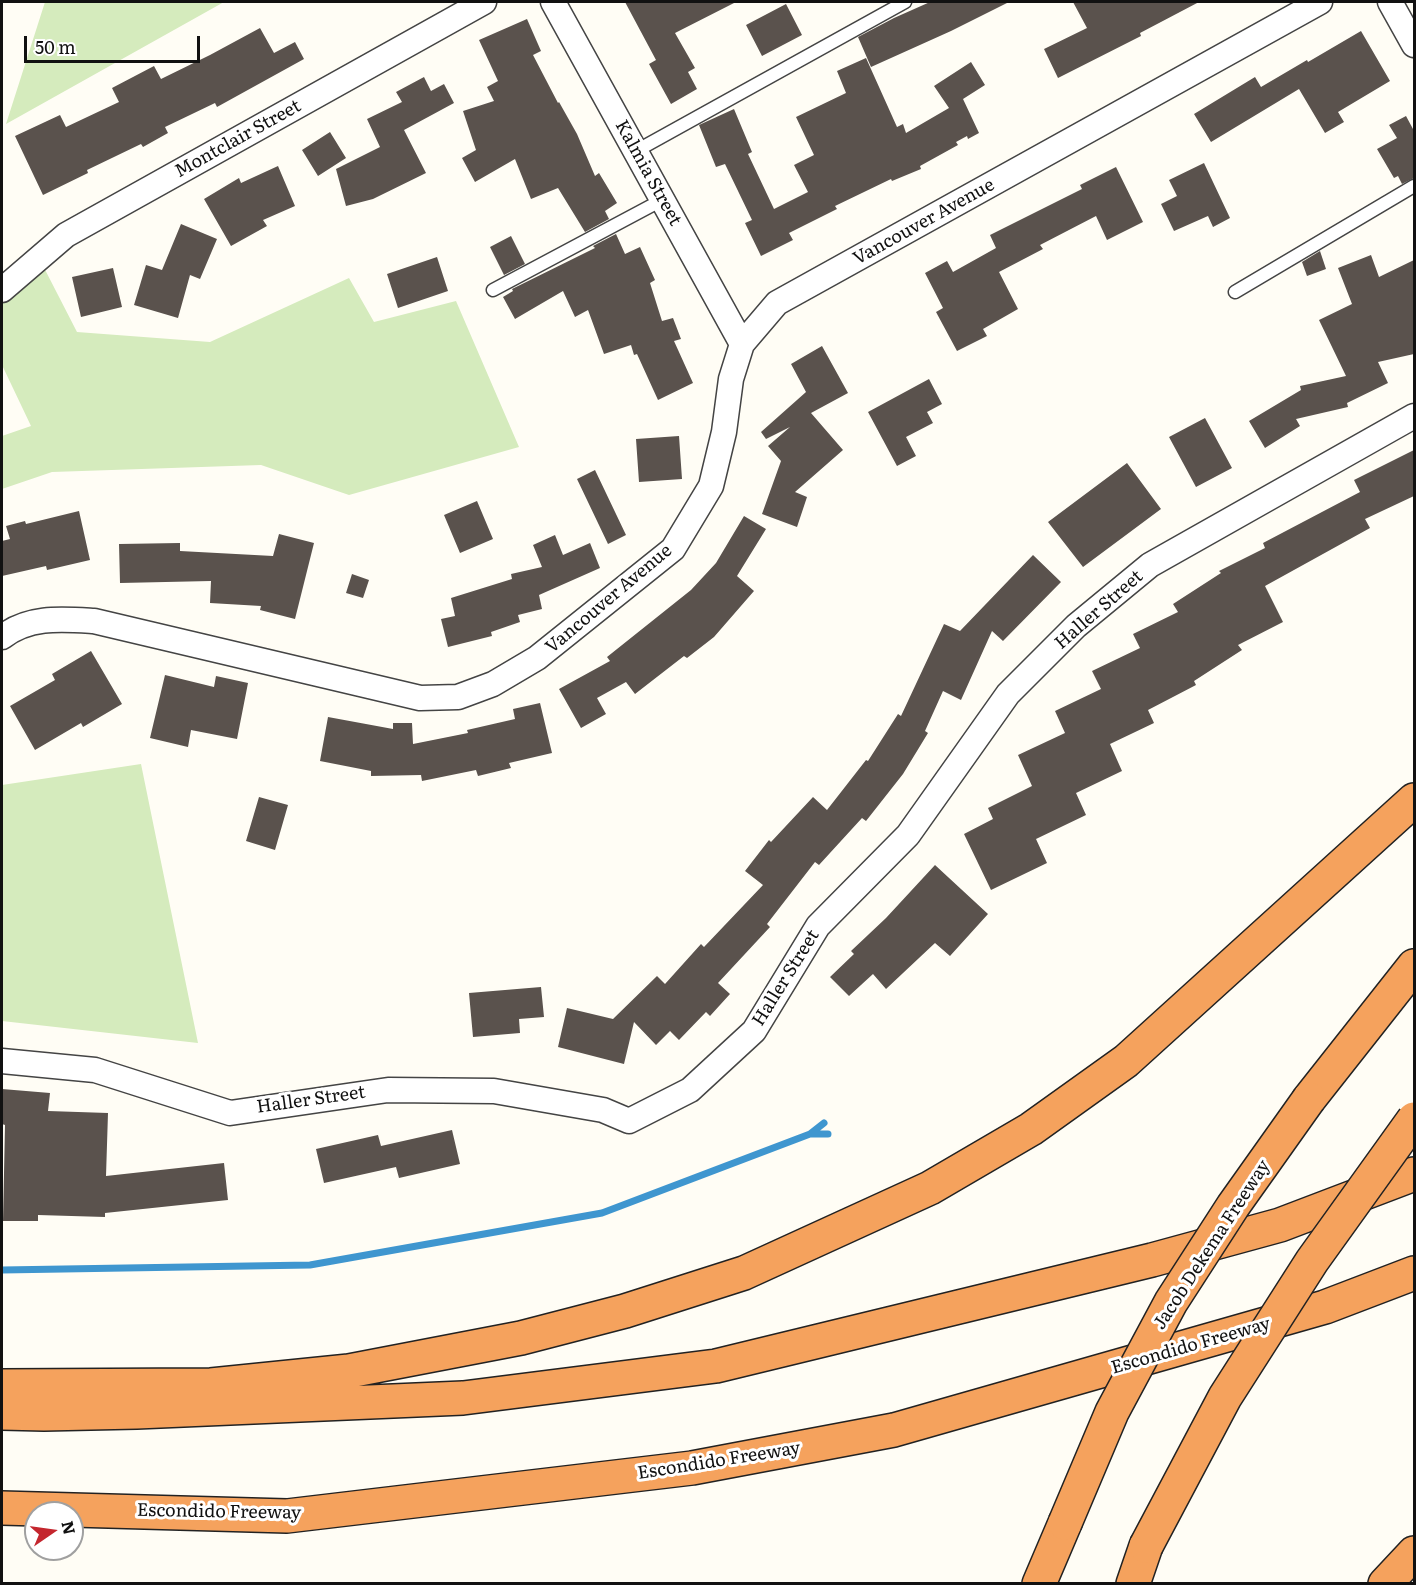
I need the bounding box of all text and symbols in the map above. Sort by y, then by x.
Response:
scale bar [27,24,202,62]
text: 50 m [35,33,76,60]
street label: Montclair Street [171,95,305,183]
street label: Kalmia Street [610,117,686,229]
street label: Vancouver Avenue [850,174,998,270]
street label: Vancouver Avenue [541,540,677,658]
street label: Haller Street [1051,566,1147,654]
street label: Haller Street [748,926,824,1030]
street label: Haller Street [255,1082,367,1118]
street label: Jacob Dekema Freeway [1149,1156,1275,1334]
street label: Escondido Freeway [1109,1313,1273,1379]
street label: Escondido Freeway [636,1437,802,1485]
street label: Escondido Freeway [137,1500,301,1524]
north arrow [24,1501,84,1561]
text: N [56,1518,83,1537]

